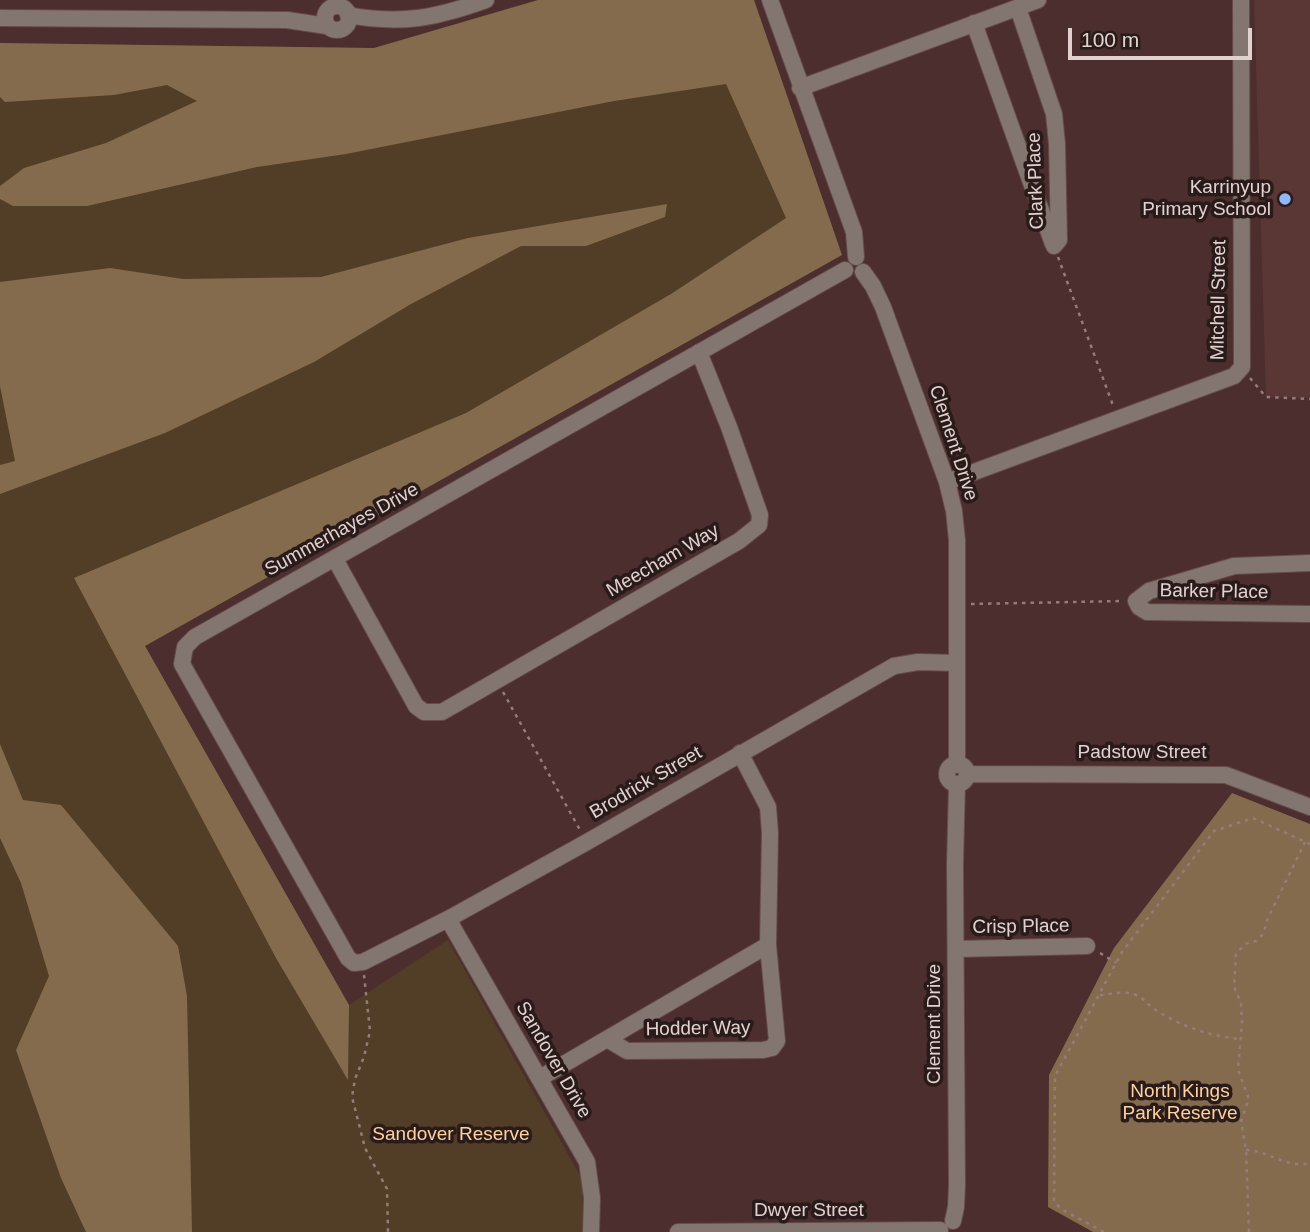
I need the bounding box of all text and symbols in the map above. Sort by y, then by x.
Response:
scale bar [1072,14,1256,58]
text: 100 m [1081,28,1139,51]
street label: Clark Place [1023,132,1049,230]
place label: Karrinyup Primary School [1142,177,1271,221]
marker: Karrinyup Primary School [1277,191,1293,207]
street label: Mitchell Street [1207,240,1231,360]
street label: Clement Drive [924,382,982,504]
street label: Summerhayes Drive [261,478,423,582]
street label: Meecham Way [603,520,723,602]
street label: Barker Place [1159,580,1269,604]
street label: Brodrick Street [586,742,706,824]
street label: Padstow Street [1078,742,1206,764]
street label: Crisp Place [972,915,1070,939]
street label: Clement Drive [924,964,946,1084]
street label: Sandover Drive [510,998,596,1122]
street label: Hodder Way [645,1017,751,1041]
park label: North Kings Park Reserve [1122,1081,1238,1125]
park label: Sandover Reserve [372,1124,530,1146]
street label: Dwyer Street [754,1200,864,1222]

